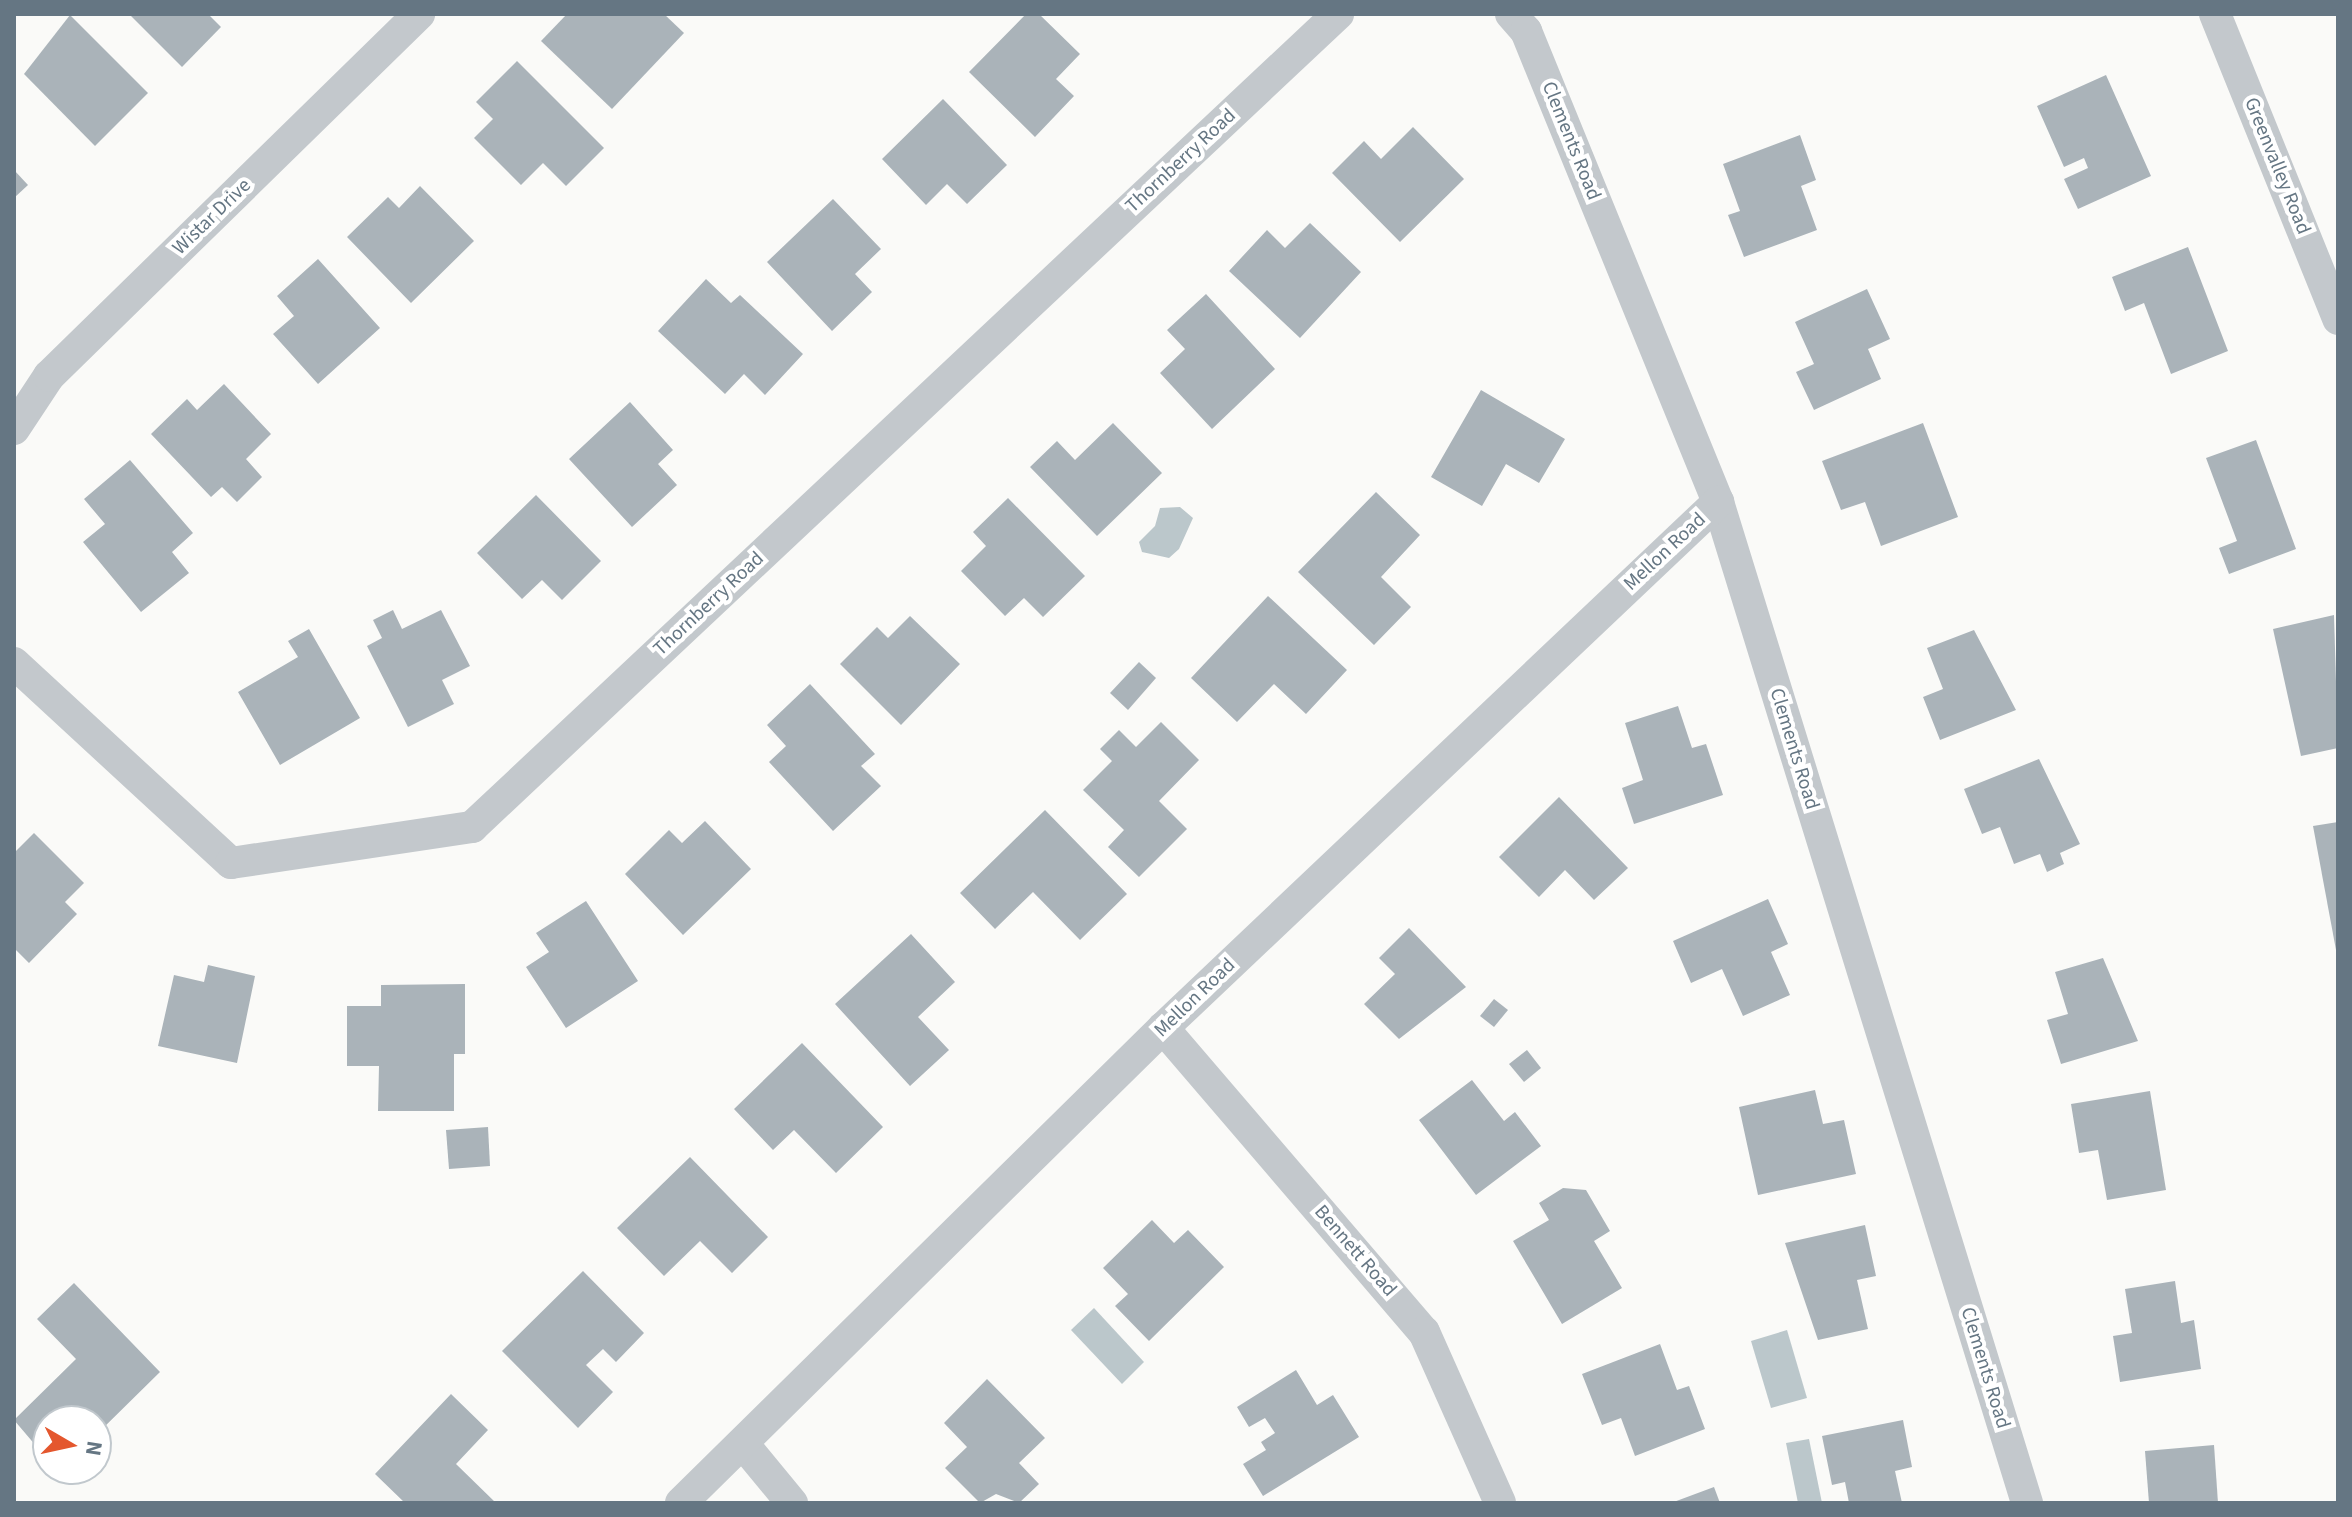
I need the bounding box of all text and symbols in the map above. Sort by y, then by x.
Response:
street label: Clements Road [1536,78,1606,204]
street label: Greenvalley Road [2239,94,2315,238]
street label: Thornberry Road [1121,104,1241,218]
street label: Wistar Drive [168,174,256,260]
street label: Mellon Road [1619,508,1711,596]
street label: Thornberry Road [649,547,769,661]
street label: Clements Road [1764,685,1824,813]
street label: Mellon Road [1149,953,1241,1043]
street label: Bennett Road [1309,1200,1401,1302]
street label: Clements Road [1955,1304,2015,1432]
north arrow [32,1405,112,1485]
text: N [77,1439,111,1458]

